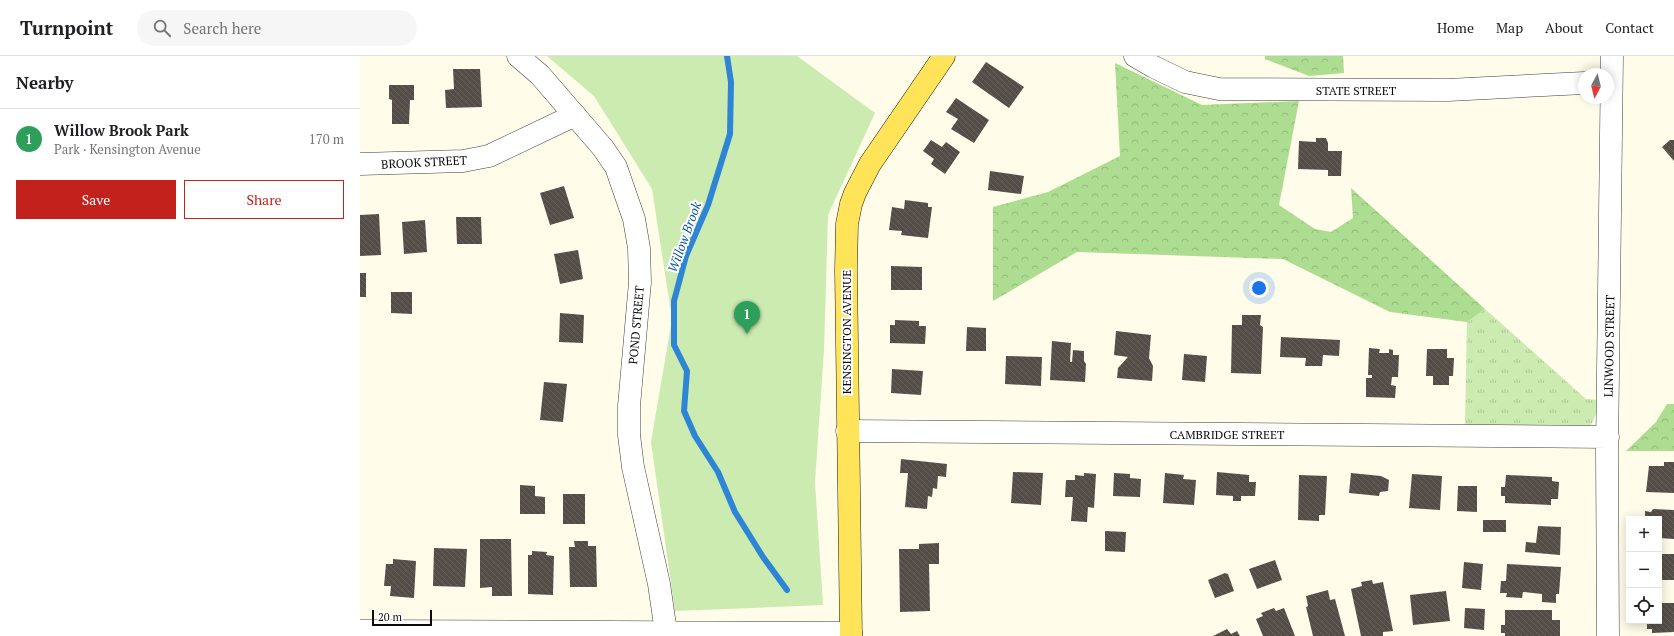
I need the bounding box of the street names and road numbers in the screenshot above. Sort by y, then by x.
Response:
street label: STATE STREET [1316,83,1397,98]
street label: BROOK STREET [381,152,468,172]
street label: KENSINGTON AVENUE [839,270,854,394]
street label: POND STREET [625,284,647,365]
street label: LINWOOD STREET [1601,294,1617,397]
street label: CAMBRIDGE STREET [1170,427,1285,442]

